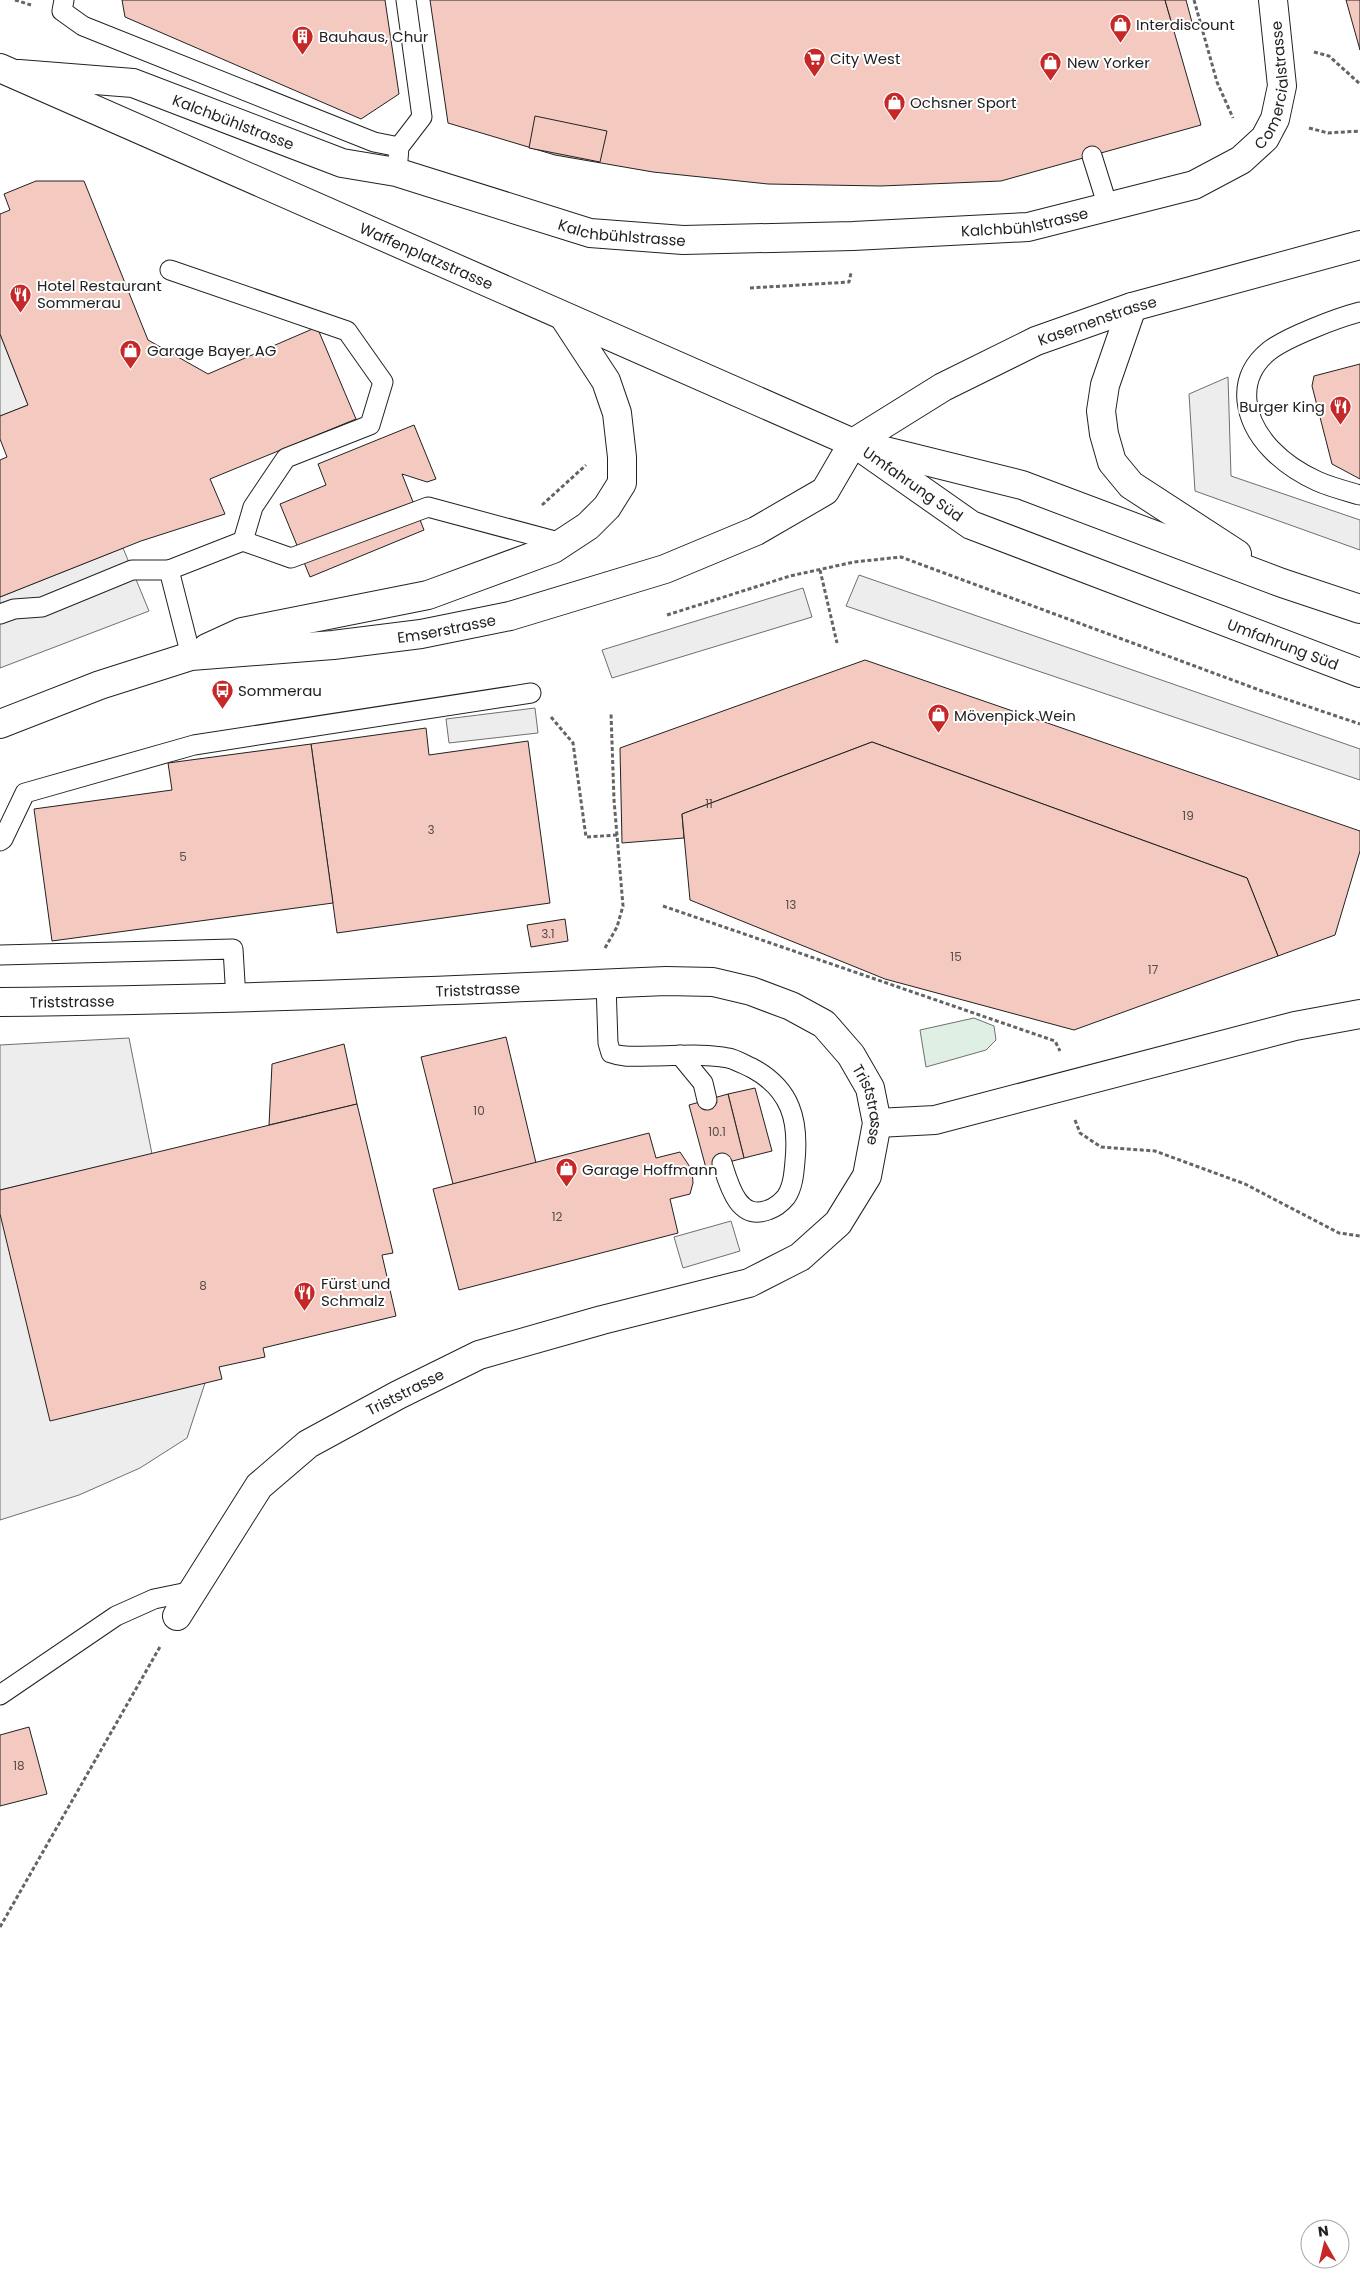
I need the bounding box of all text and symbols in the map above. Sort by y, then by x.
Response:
shop icon: Interdiscount [1108,12,1132,43]
place label: Interdiscount [1136,14,1235,35]
street label: Comercialstrasse [1249,20,1293,154]
building icon: Bauhaus, Chur [291,24,315,55]
place label: Bauhaus, Chur [319,26,429,47]
supermarket icon: City West [802,46,826,77]
place label: City West [830,48,900,69]
shop icon: New Yorker [1039,50,1063,81]
place label: New Yorker [1067,52,1150,73]
street label: Kalchbühlstrasse [170,89,297,154]
shop icon: Ochsner Sport [882,90,906,121]
place label: Ochsner Sport [910,92,1016,113]
street label: Kalchbühlstrasse [960,202,1090,241]
street label: Kalchbühlstrasse [556,213,687,251]
street label: Waffenplatzstrasse [356,217,497,294]
place label: Hotel Restaurant Sommerau [37,275,162,313]
restaurant icon: Hotel Restaurant Sommerau [9,282,33,313]
street label: Kasernenstrasse [1035,290,1159,350]
shop icon: Garage Bayer AG [119,338,143,369]
place label: Garage Bayer AG [147,340,277,361]
restaurant icon: Burger King [1329,394,1353,425]
place label: Burger King [1239,396,1325,417]
street label: Umfahrung Süd [859,442,967,526]
street label: Emserstrasse [396,609,498,647]
street label: Umfahrung Süd [1224,613,1342,675]
bus stop icon: Sommerau [210,678,234,709]
place label: Sommerau [238,680,322,701]
shop icon: Mövenpick Wein [926,703,950,734]
place label: Mövenpick Wein [954,705,1076,726]
house number: 11 [705,795,713,812]
house number: 19 [1182,807,1194,824]
house number: 3 [427,821,435,838]
house number: 5 [179,848,187,865]
house number: 13 [786,896,796,913]
house number: 3.1 [541,925,555,942]
house number: 15 [950,948,962,965]
house number: 17 [1148,961,1159,978]
street label: Triststrasse [435,977,521,1001]
street label: Triststrasse [29,990,115,1012]
street label: Triststrasse [848,1060,888,1147]
house number: 10 [473,1102,485,1119]
house number: 10.1 [708,1123,726,1140]
shop icon: Garage Hoffmann [554,1157,578,1188]
place label: Garage Hoffmann [582,1159,718,1180]
house number: 12 [552,1208,562,1225]
place label: Fürst und Schmalz [321,1273,390,1311]
house number: 8 [199,1277,207,1294]
restaurant icon: Fürst und Schmalz [293,1280,317,1311]
street label: Triststrasse [363,1363,447,1421]
house number: 18 [13,1757,25,1774]
north arrow [1300,2219,1350,2269]
text: N [1317,2220,1330,2242]

